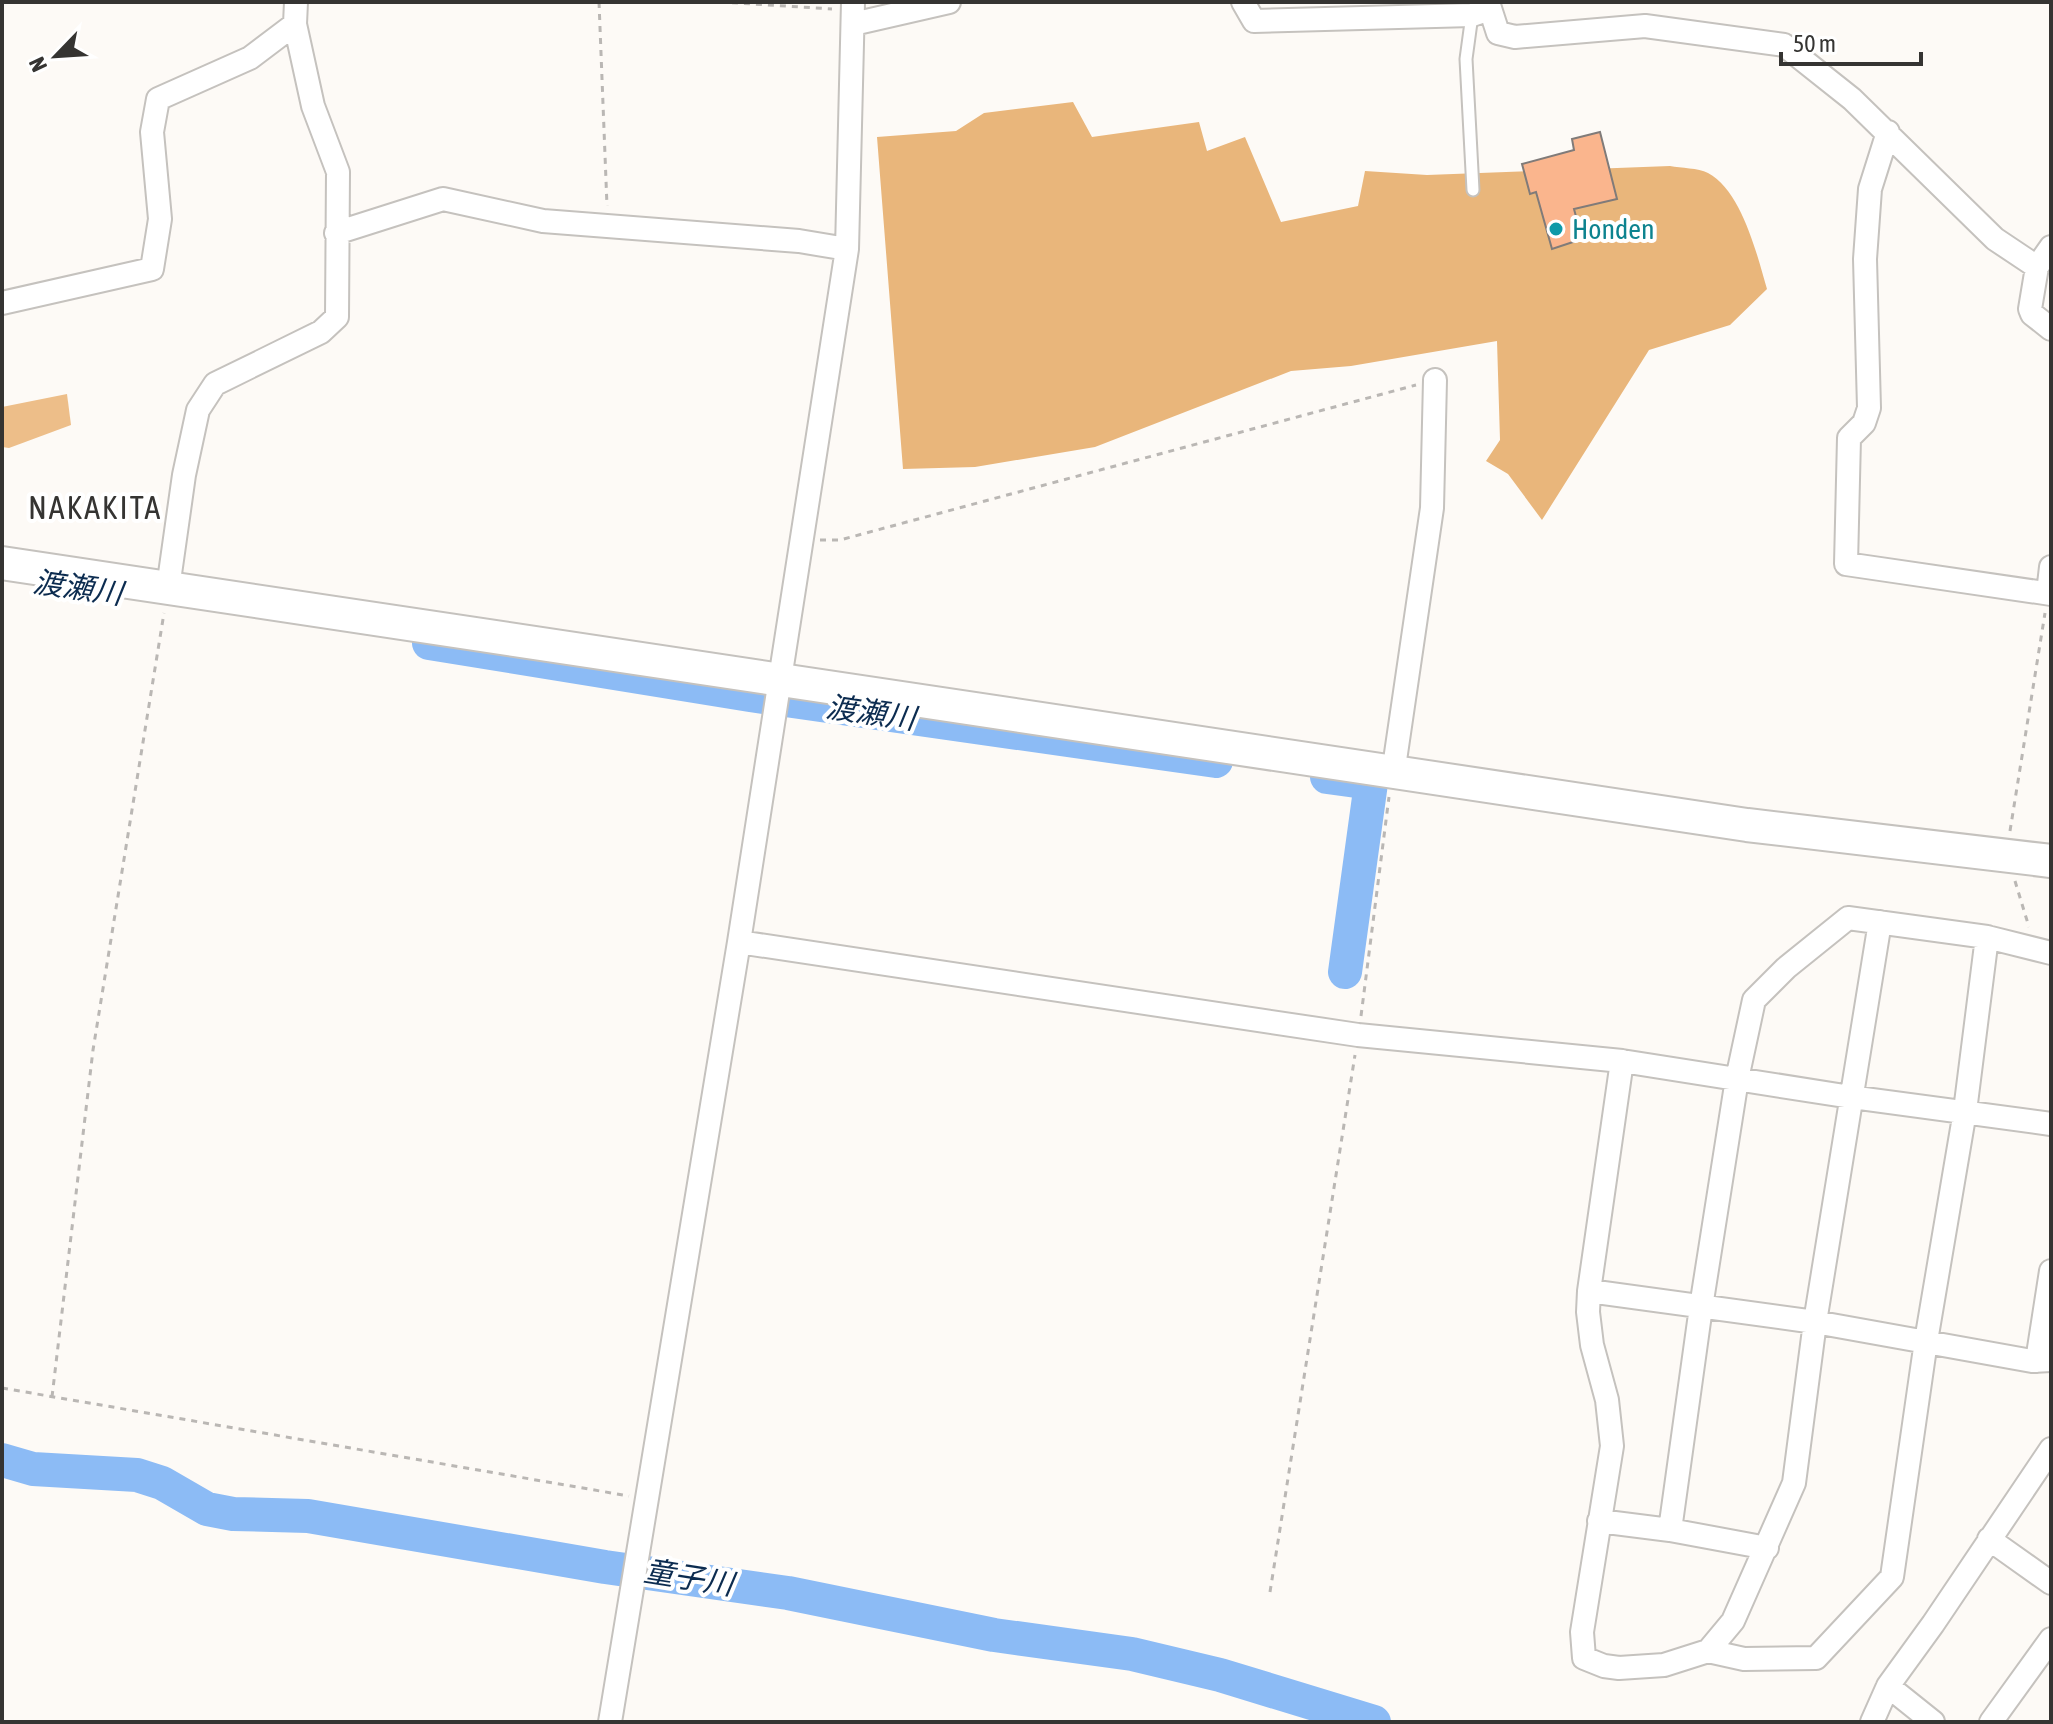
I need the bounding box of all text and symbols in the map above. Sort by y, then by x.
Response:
north arrow [16,16,96,96]
scale bar [1781,16,1921,66]
text: 50 m [1793,30,1836,57]
text: N [23,53,52,76]
place label: Honden [1572,213,1655,245]
marker: Honden [1547,220,1565,238]
district label: NAKAKITA [28,489,162,526]
water label: 渡瀬川 [31,564,128,611]
water label: 渡瀬川 [824,689,921,736]
water label: 童子川 [642,1553,739,1601]

